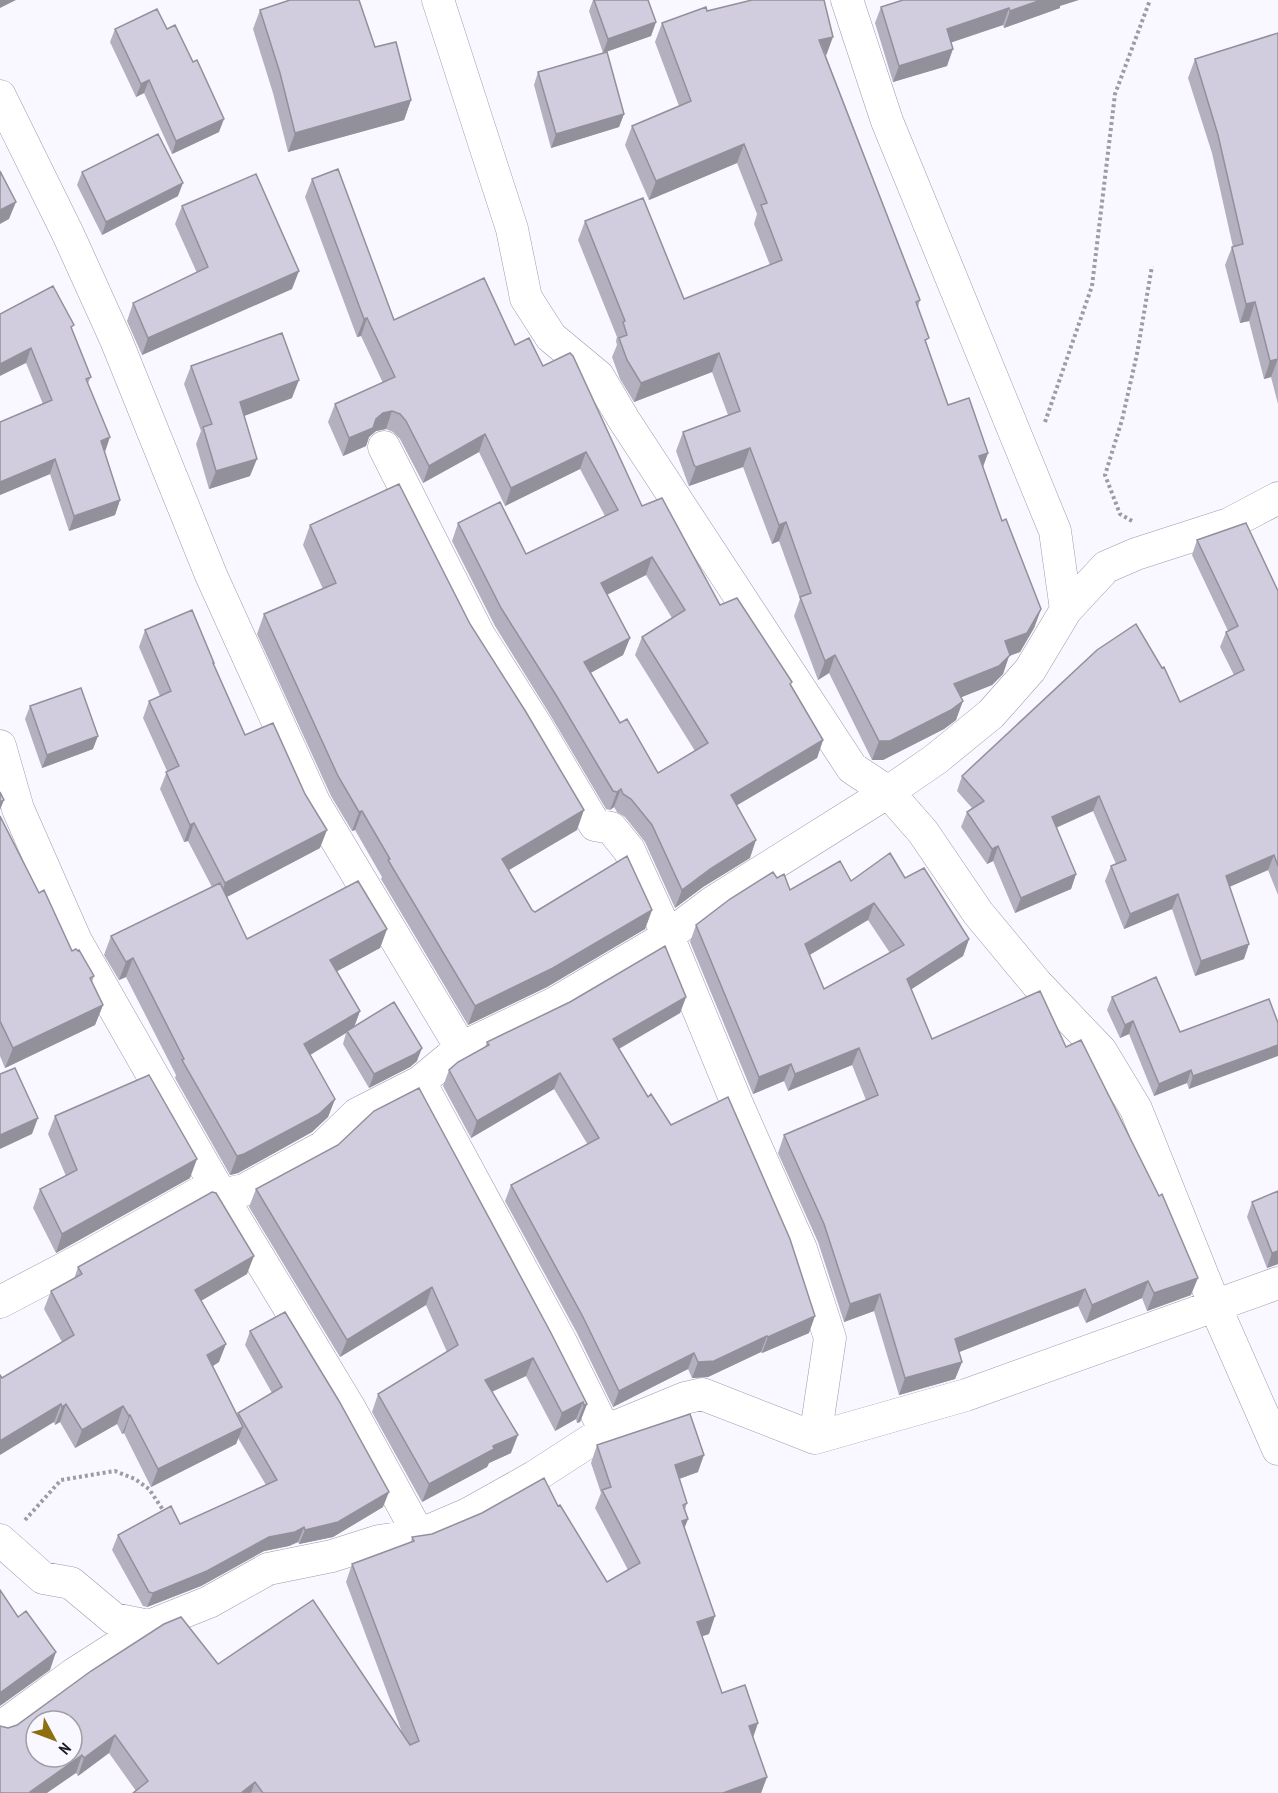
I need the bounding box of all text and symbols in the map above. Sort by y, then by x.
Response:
north arrow [24,1709,84,1769]
text: N [55,1739,76,1759]

